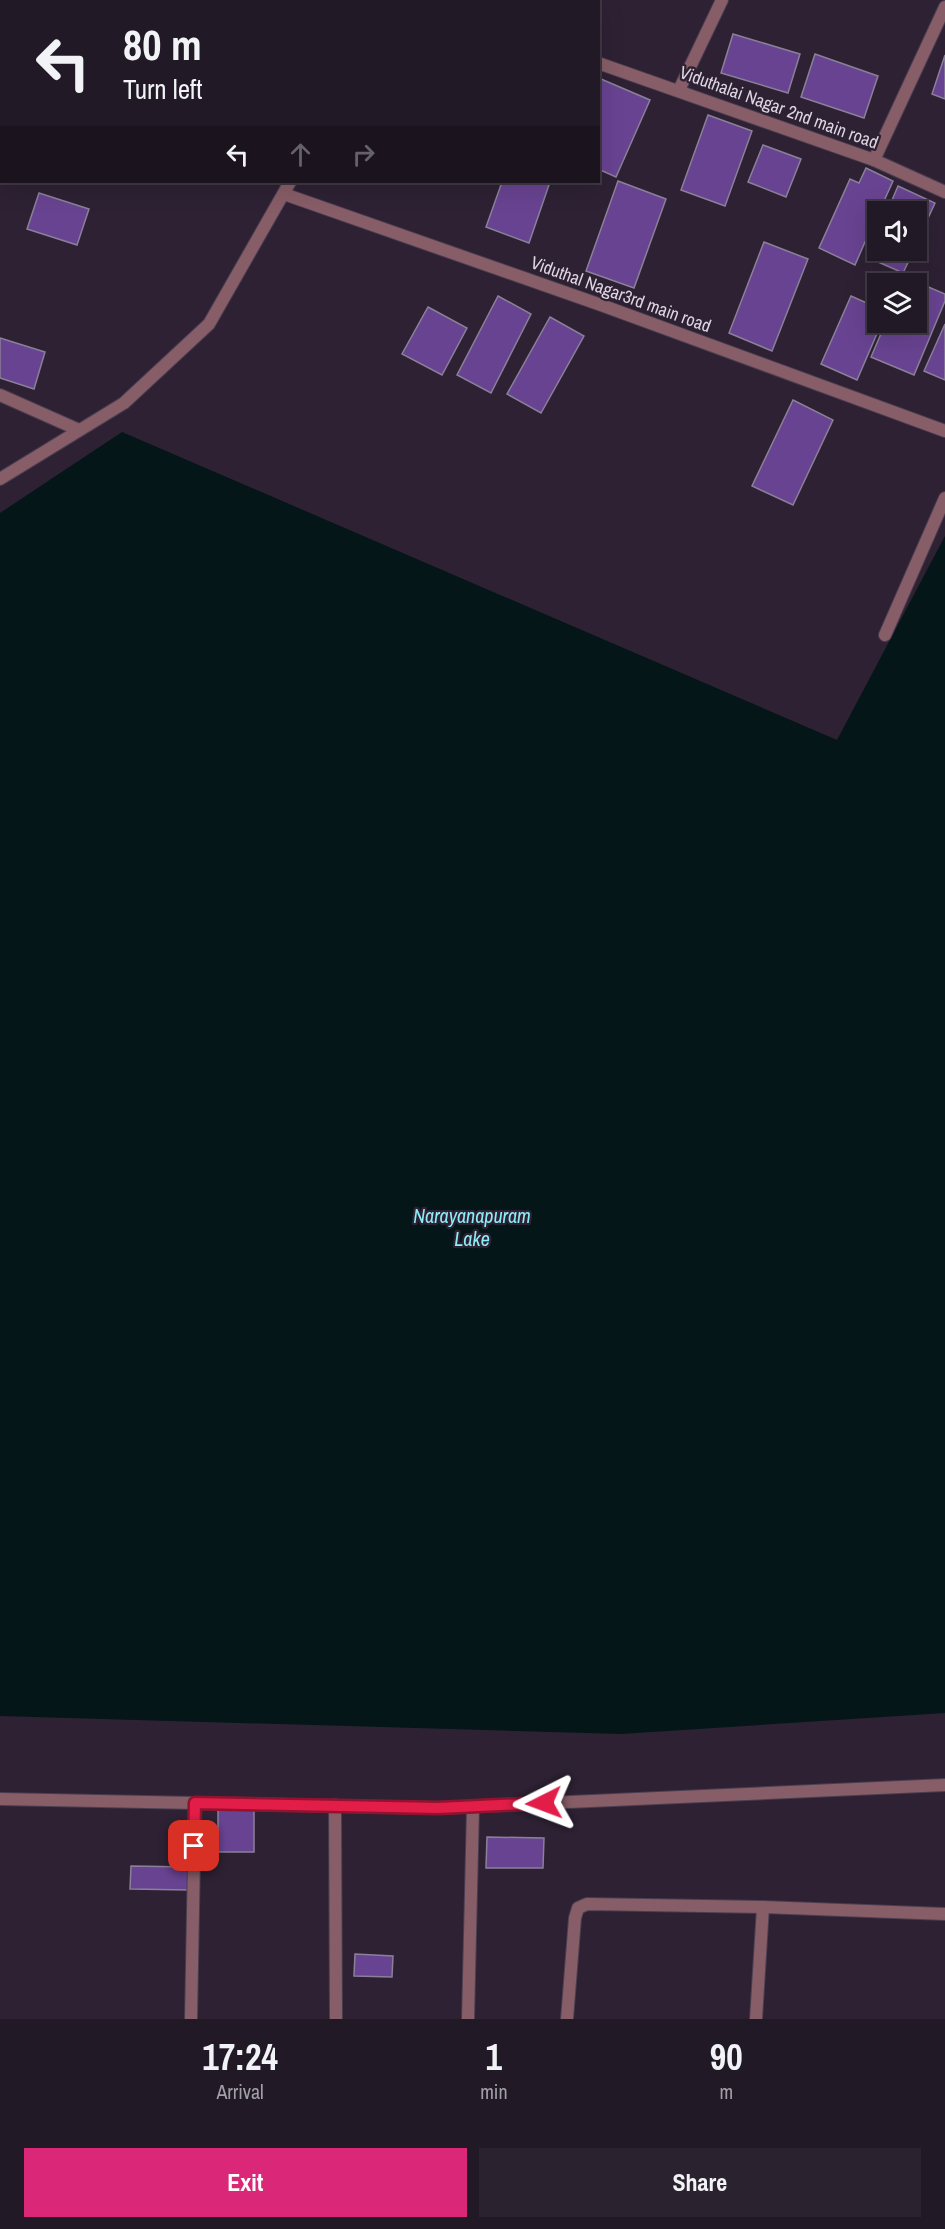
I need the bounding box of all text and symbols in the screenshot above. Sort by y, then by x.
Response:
text: 80 m [123,17,202,73]
icon: left [24,24,102,102]
street label: Viduthalai Nagar 2nd main road [676,59,882,155]
text: Turn left [123,71,202,107]
icon: left [221,138,254,171]
icon: ahead [284,138,317,171]
icon: right [347,138,380,171]
map controls [867,201,927,333]
button: sound [867,201,927,261]
street label: Viduthal Nagar3rd main road [527,250,715,338]
button: layers [867,273,927,333]
water label: Narayanapuram Lake [413,1202,531,1252]
position arrow [512,1771,576,1835]
pin [168,1820,219,1871]
icon: arrive [177,1829,210,1862]
text: 17:24 [202,2033,278,2081]
text: 1 [486,2033,502,2081]
text: 90 [710,2033,743,2081]
text: Arrival [216,2078,264,2105]
text: min [480,2078,508,2105]
text: m [719,2078,733,2105]
button: Exit [24,2148,467,2217]
button: Share [479,2148,921,2217]

